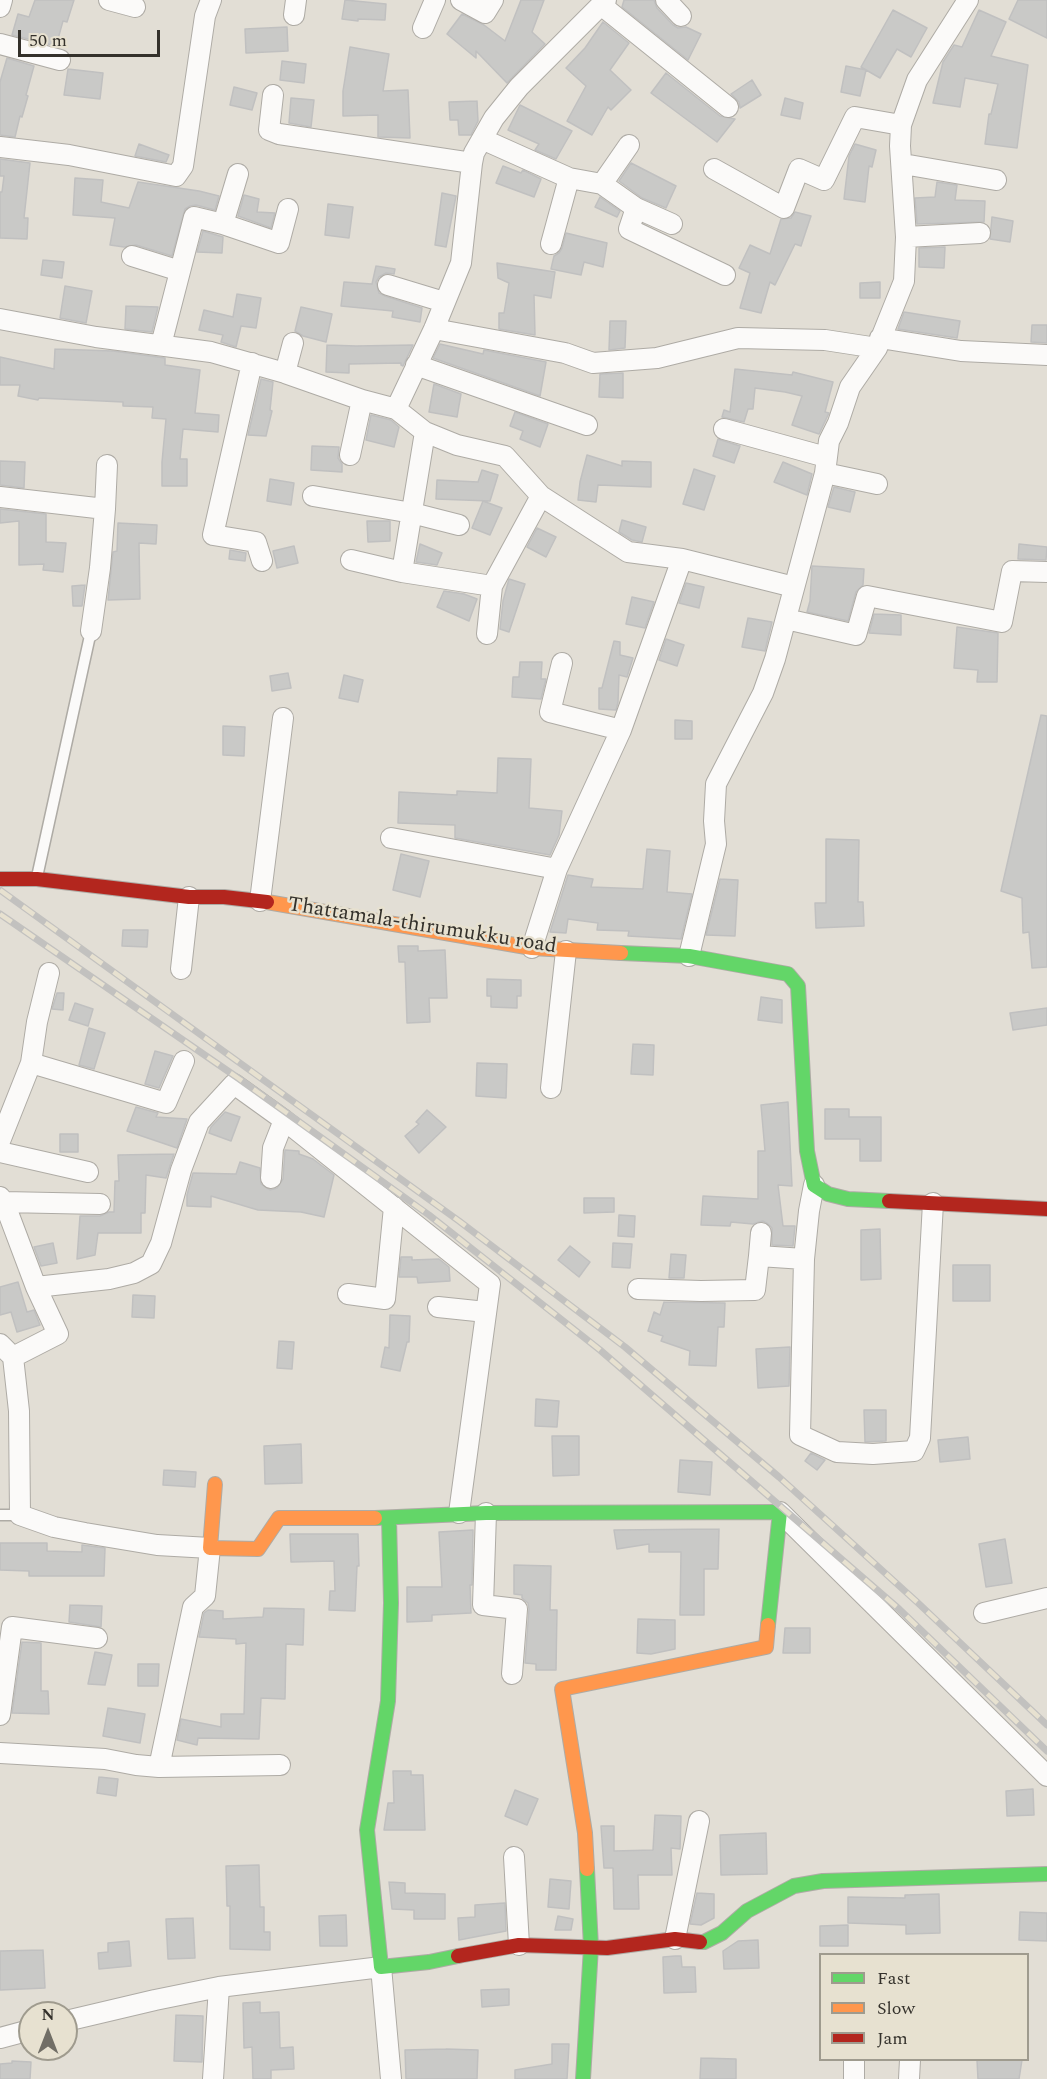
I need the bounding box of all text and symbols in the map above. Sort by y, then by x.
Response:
scale bar [21,18,164,56]
text: 50 m [29,27,67,54]
street label: Thattamala-thirumukku road [286,893,558,961]
legend [819,1953,1029,2061]
text: Fast [877,1965,910,1992]
text: Slow [877,1995,915,2022]
north arrow [18,2001,78,2061]
text: N [41,2003,55,2027]
text: Jam [877,2025,908,2052]

